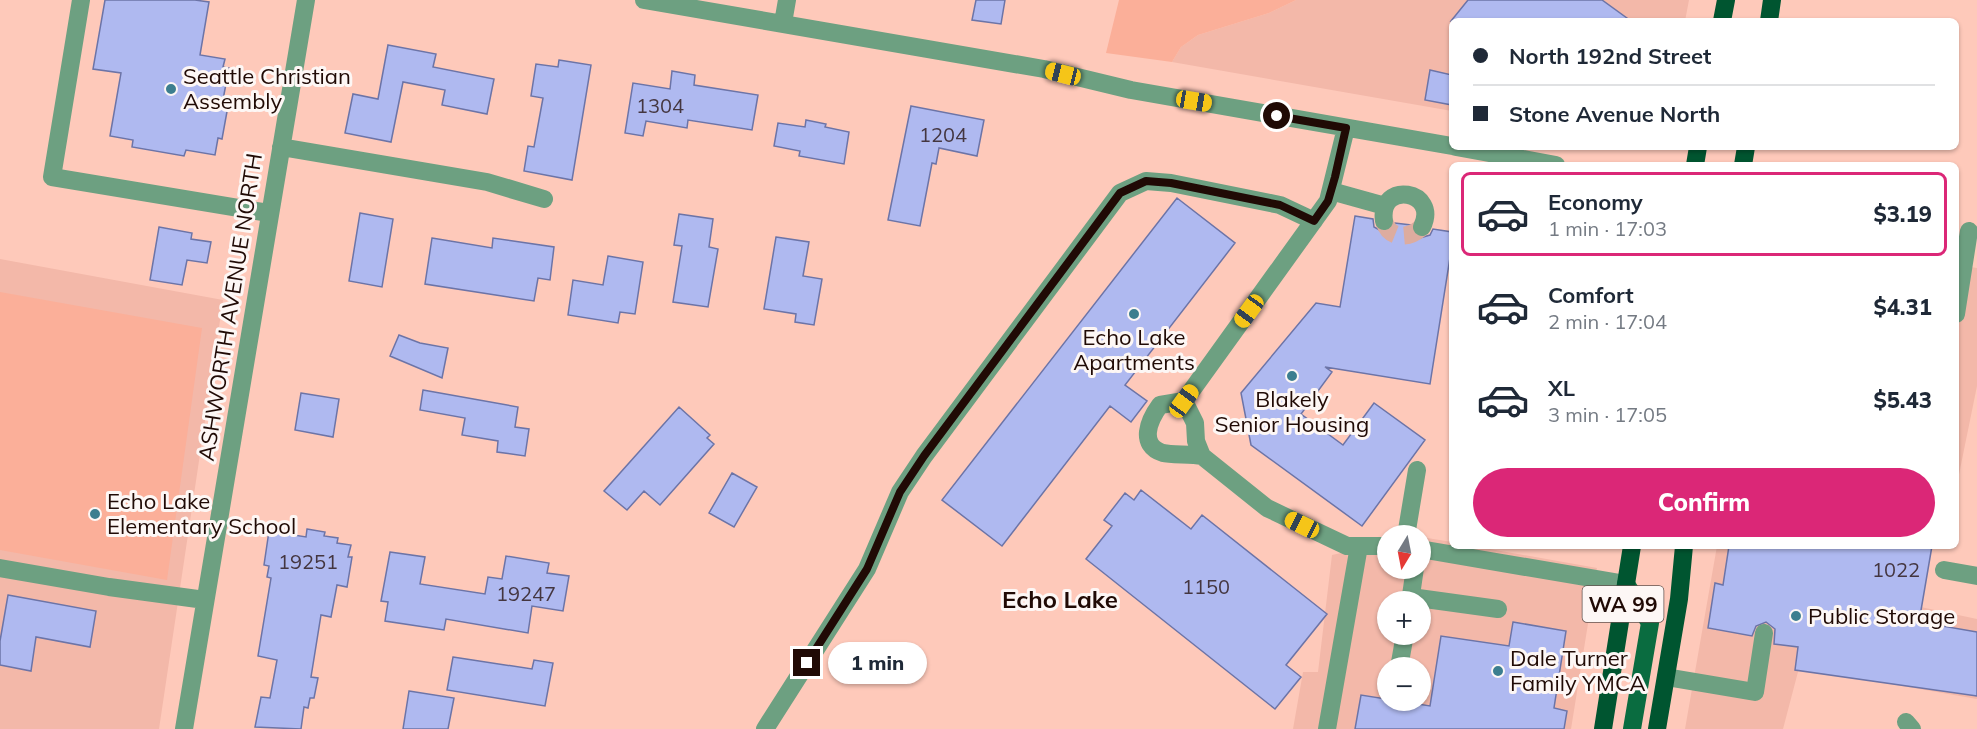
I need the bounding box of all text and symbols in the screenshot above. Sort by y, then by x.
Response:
text: North 192nd Street [1509,42,1711,70]
car [1043,61,1083,87]
place label: Seattle Christian Assembly [183,62,351,115]
marker: Seattle Christian Assembly [164,82,178,96]
car [1175,89,1213,113]
house number: 1304 [636,93,684,118]
text: Stone Avenue North [1509,100,1720,128]
route start [1263,102,1290,129]
house number: 1204 [919,122,967,147]
street label: ASHWORTH AVENUE NORTH [192,151,268,463]
icon: car [1476,187,1530,241]
text: Economy [1548,188,1643,216]
text: $3.19 [1873,200,1932,228]
text: 1 min · 17:03 [1548,216,1667,241]
icon: car [1476,280,1530,334]
text: Comfort [1548,281,1634,309]
car [1231,291,1267,331]
text: $4.31 [1873,293,1932,321]
marker: Echo Lake Apartments [1127,307,1141,321]
text: 2 min · 17:04 [1548,309,1667,334]
place label: Echo Lake Apartments [1073,323,1195,376]
marker: Blakely Senior Housing [1285,369,1299,383]
icon: car [1476,373,1530,427]
text: XL [1548,374,1575,402]
car [1166,381,1202,421]
place label: Blakely Senior Housing [1215,385,1369,438]
text: $5.43 [1873,386,1932,414]
text: 3 min · 17:05 [1548,402,1667,427]
button: Confirm [1473,468,1935,537]
place label: Echo Lake Elementary School [107,487,296,540]
marker: Echo Lake Elementary School [88,507,102,521]
car [1282,509,1322,541]
north arrow [1377,525,1431,579]
map controls [1377,525,1431,711]
house number: 19251 [278,549,338,574]
house number: 1022 [1872,557,1920,582]
house number: 1150 [1182,574,1230,599]
house number: 19247 [496,581,556,606]
district label: Echo Lake [1002,584,1118,614]
road number: WA 99 [1582,586,1664,622]
button: + [1377,591,1431,645]
place label: Public Storage [1808,602,1955,630]
marker: Public Storage [1789,609,1803,623]
callout: 1 min [828,642,927,684]
place label: Dale Turner Family YMCA [1510,644,1646,697]
route end [793,649,820,676]
text: 1 min [851,650,904,675]
button: − [1377,657,1431,711]
marker: Dale Turner Family YMCA [1491,664,1505,678]

